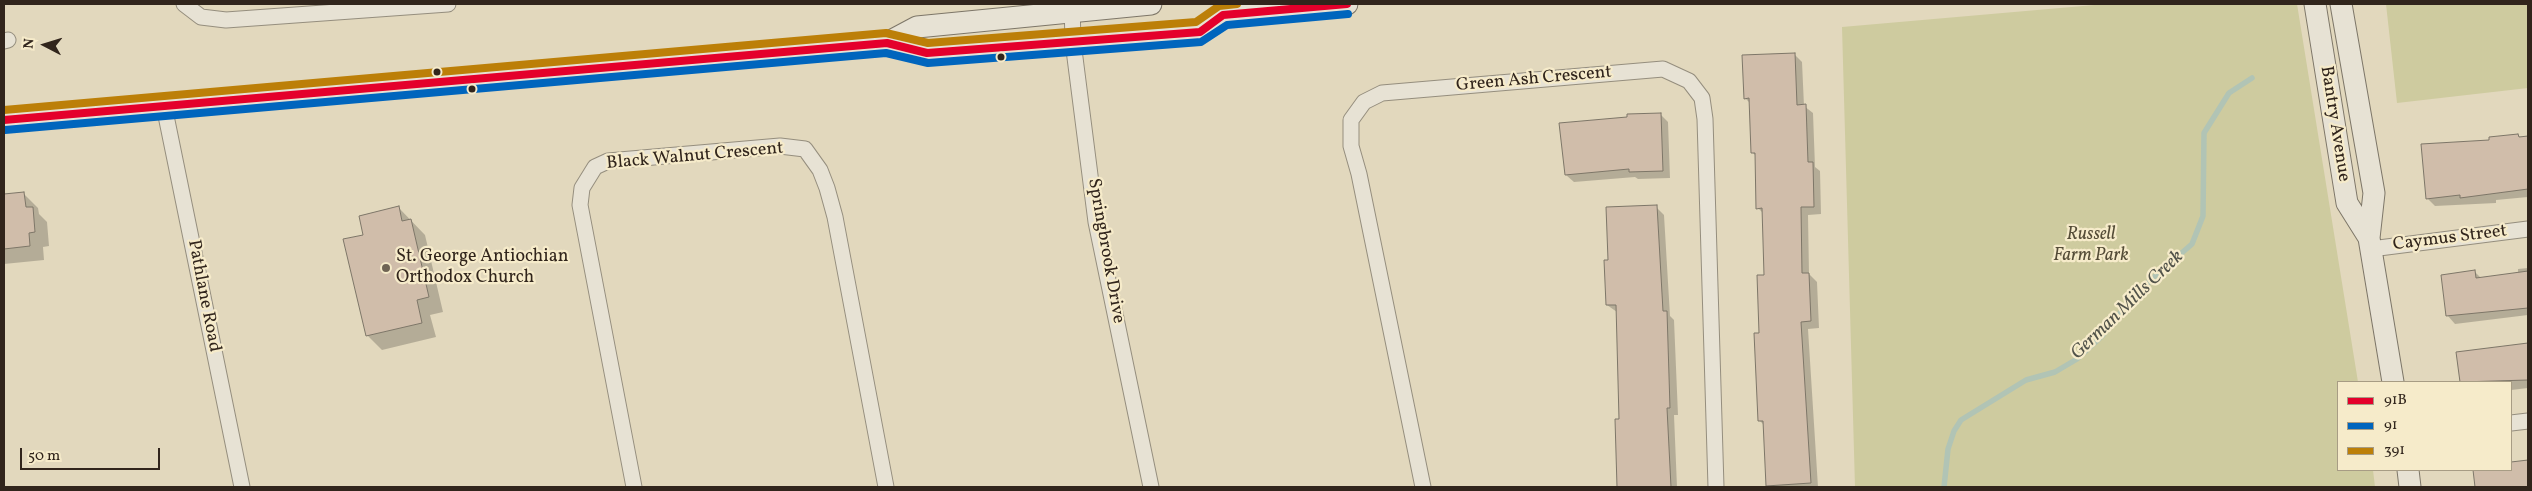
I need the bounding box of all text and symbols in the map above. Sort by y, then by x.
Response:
north arrow [20,20,70,70]
text: N [20,38,39,50]
unlabelled marker [996,52,1006,62]
street label: Green Ash Crescent [1455,62,1613,98]
street label: Bantry Avenue [2314,65,2354,183]
unlabelled marker [432,67,442,77]
unlabelled marker [467,84,477,94]
street label: Black Walnut Crescent [606,138,784,176]
street label: Springbrook Drive [1082,177,1128,325]
street label: Caymus Street [2392,221,2508,257]
park label: Russell Farm Park [2053,225,2129,268]
street label: Pathlane Road [182,238,224,354]
place label: St. George Antiochian Orthodox Church [396,247,568,290]
water label: German Mills Creek [2067,247,2189,365]
marker: St. George Antiochian Orthodox Church [380,262,392,274]
legend [2337,381,2512,471]
text: 91B [2384,390,2407,411]
text: 91 [2384,415,2398,436]
scale bar [22,438,162,470]
text: 391 [2384,440,2405,461]
text: 50 m [28,446,60,467]

